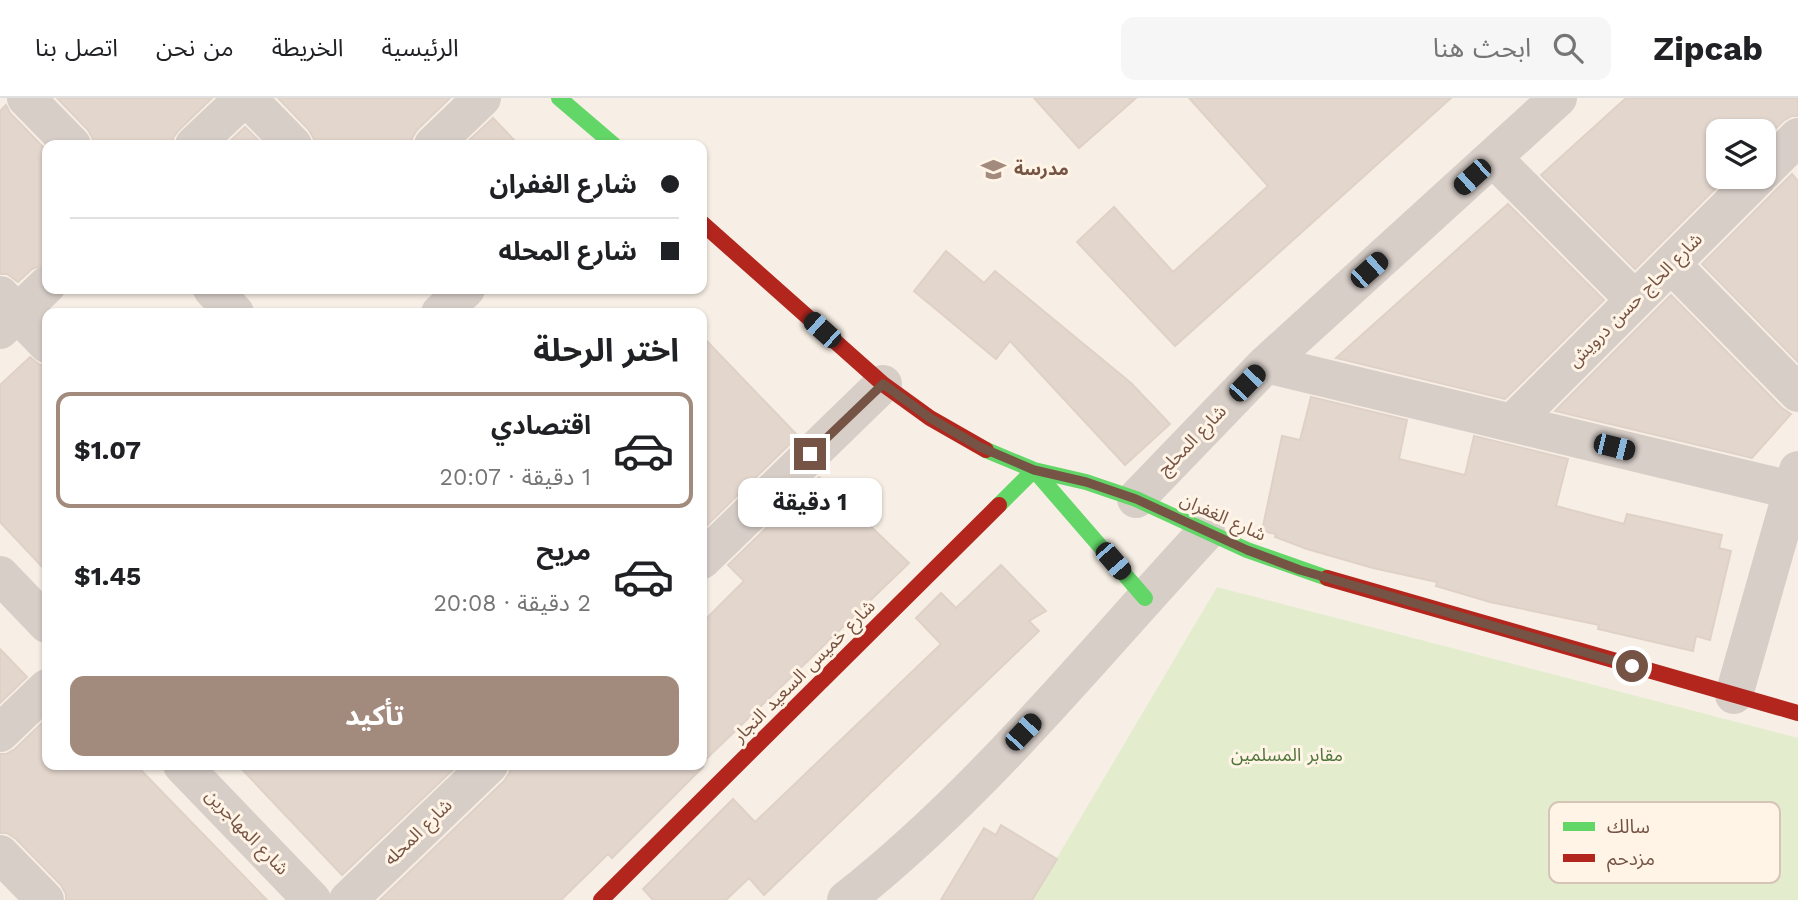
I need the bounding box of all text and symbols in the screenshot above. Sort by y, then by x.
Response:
search box [1121,17,1611,80]
icon: search [1549,29,1587,67]
text: Zipcab [1653,29,1763,68]
text: ابحث هنا [1433,33,1531,63]
text: اتصل بنا [35,34,118,62]
text: من نحن [156,34,234,62]
text: الخريطة [272,34,344,62]
text: الرئيسية [382,34,459,62]
map controls [1706,119,1776,189]
button: layers [1706,119,1776,189]
school or university icon: مدرسة [980,155,1008,183]
car [1450,155,1495,199]
place label: مدرسة [1014,158,1069,180]
text: شارع الغفران [490,169,637,199]
street label: شارع الحاج حسن درويش [1563,228,1709,374]
text: شارع المحله [498,236,637,266]
car [1347,248,1392,292]
car [800,308,845,352]
text: اختر الرحلة [533,331,679,369]
car [1225,361,1270,405]
street label: شارع المحلج [1153,400,1233,482]
text: اقتصادي [491,410,591,440]
icon: car [612,419,675,482]
car [1592,432,1637,462]
text: $1.07 [74,435,141,465]
route end [794,438,826,470]
text: 1 دقيقة · 20:07 [440,464,591,491]
callout: 1 دقيقة [738,478,882,528]
street label: شارع الغفران [1175,488,1269,548]
text: 1 دقيقة [773,489,847,516]
text: مريح [536,536,591,566]
car [1092,538,1135,584]
icon: car [612,545,675,608]
text: $1.45 [74,561,141,591]
text: 2 دقيقة · 20:08 [433,590,591,617]
street label: شارع خميس السعيد النجار [727,595,882,750]
route start [1616,650,1648,682]
button: تأكيد [70,676,679,756]
car [1001,709,1046,755]
park label: مقابر المسلمين [1231,744,1343,766]
street label: شارع المهاجرين [198,785,293,882]
street label: شارع المحله [379,794,459,872]
legend [1549,802,1780,883]
text: سالك [1607,815,1650,838]
text: مزدحم [1607,847,1655,873]

